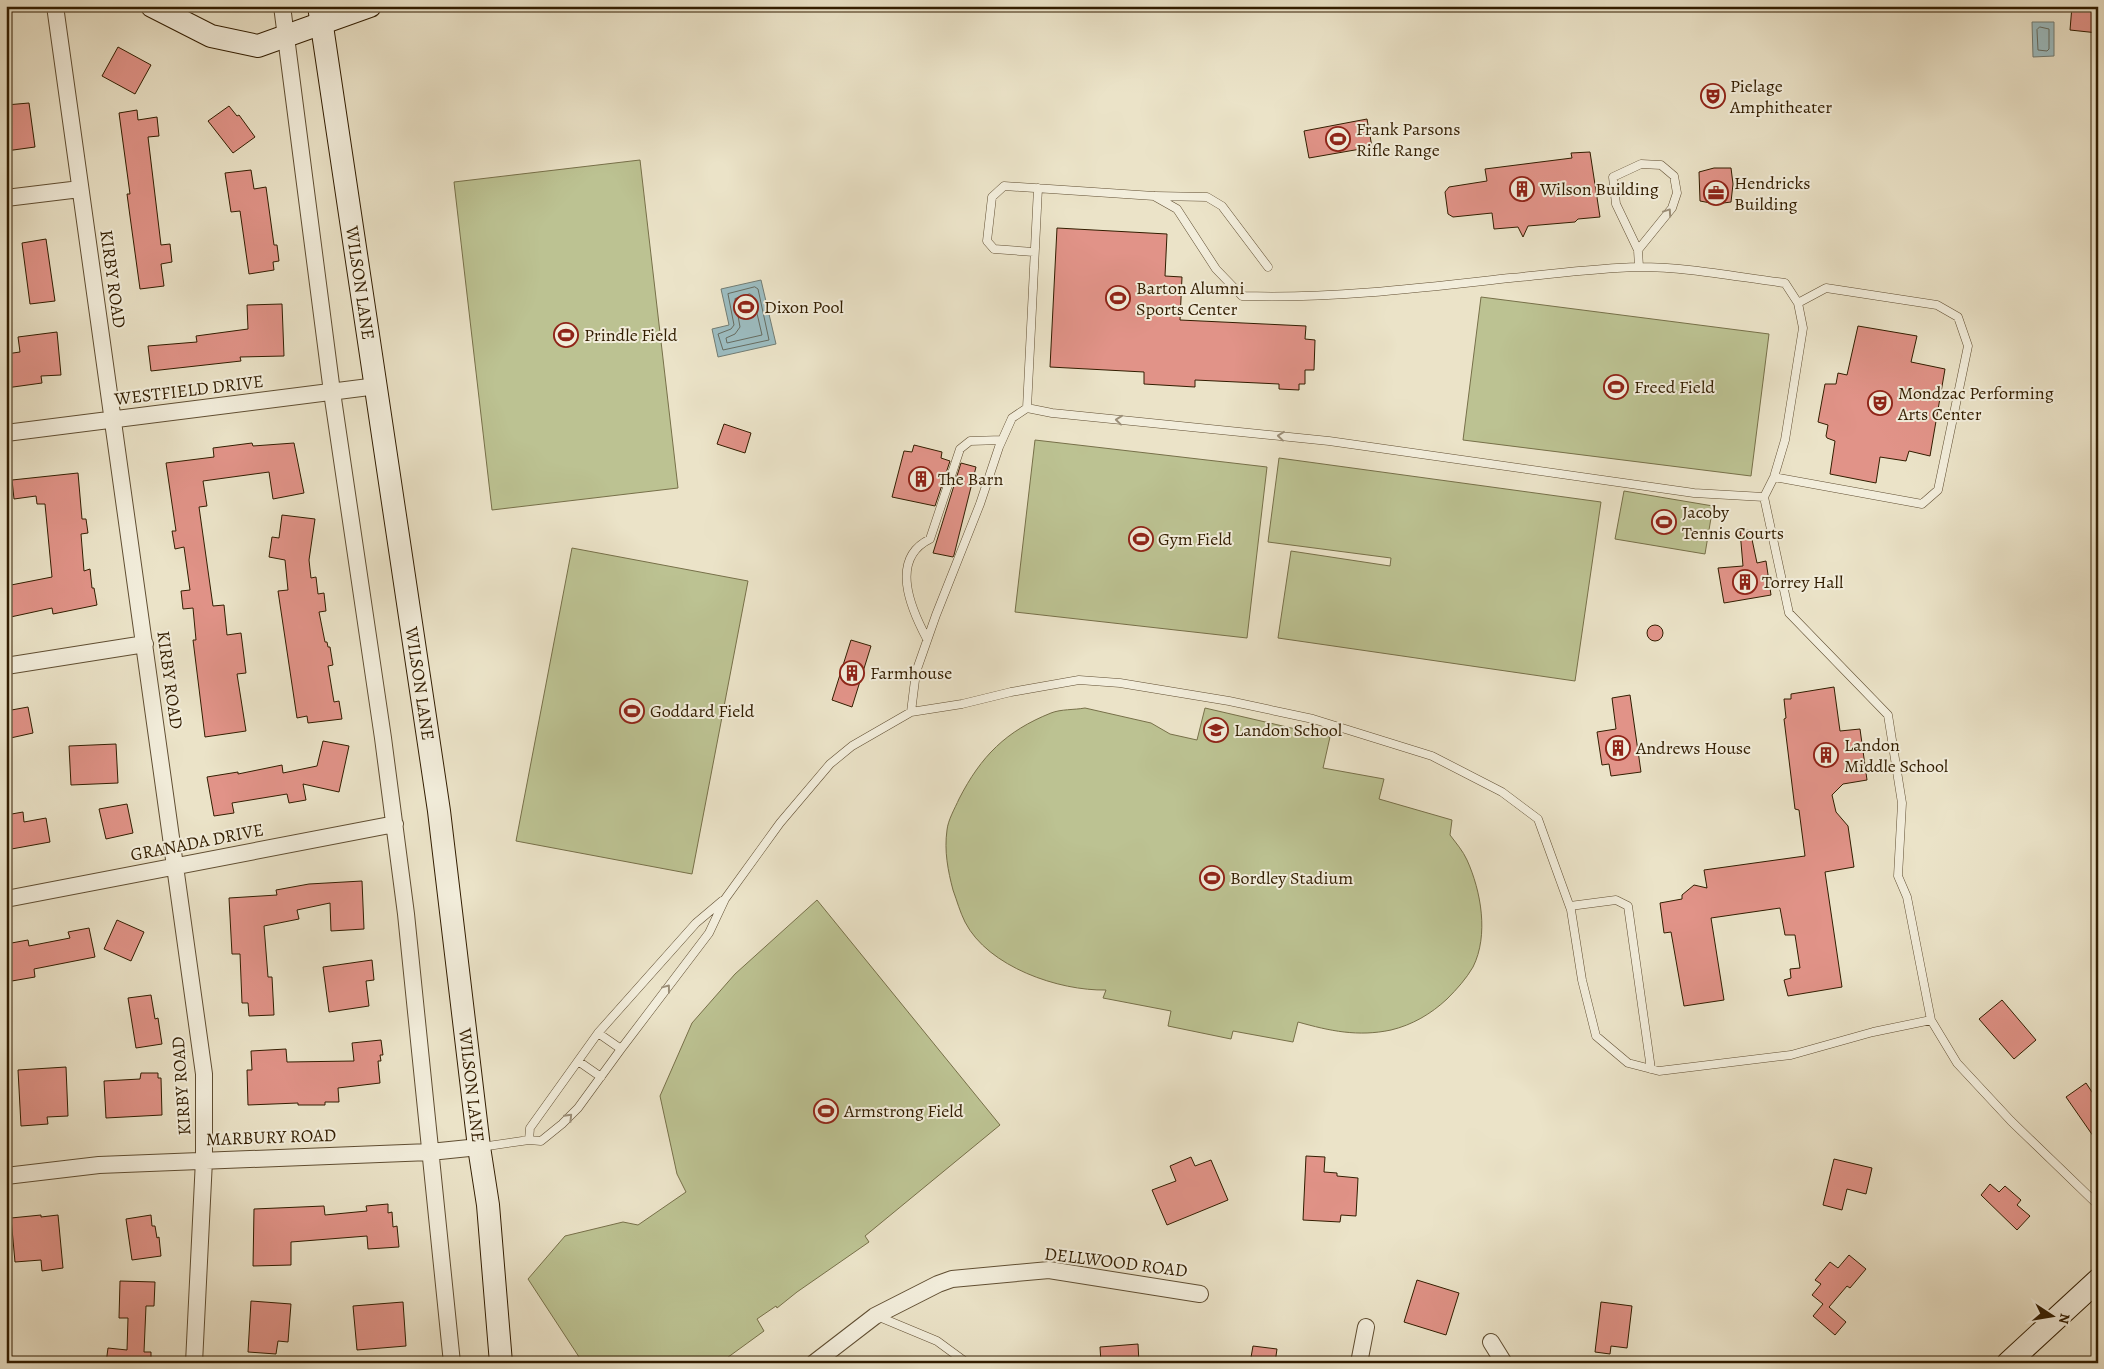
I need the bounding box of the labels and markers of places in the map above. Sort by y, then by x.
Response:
place label: Pielage Amphitheater [1729,74,1832,119]
theatre icon: Pielage Amphitheater [1700,83,1726,109]
place label: Frank Parsons Rifle Range [1356,117,1460,162]
sports icon: Frank Parsons Rifle Range [1325,126,1351,152]
place label: Hendricks Building [1734,171,1811,216]
building icon: Wilson Building [1509,176,1535,202]
place label: Wilson Building [1539,177,1659,201]
office icon: Hendricks Building [1703,180,1729,206]
place label: Barton Alumni Sports Center [1136,276,1245,321]
sports icon: Barton Alumni Sports Center [1105,285,1131,311]
sports icon: Dixon Pool [733,294,759,320]
place label: Dixon Pool [764,295,844,319]
sports icon: Prindle Field [553,322,579,348]
place label: Prindle Field [584,323,678,347]
sports icon: Freed Field [1603,374,1629,400]
place label: Freed Field [1634,375,1715,399]
place label: Mondzac Performing Arts Center [1897,381,2054,426]
theatre icon: Mondzac Performing Arts Center [1867,390,1893,416]
building icon: The Barn [908,466,934,492]
place label: The Barn [938,467,1003,491]
place label: Jacoby Tennis Courts [1682,500,1784,545]
sports icon: Jacoby Tennis Courts [1651,509,1677,535]
sports icon: Gym Field [1128,526,1154,552]
place label: Gym Field [1158,527,1233,551]
building icon: Torrey Hall [1732,569,1758,595]
place label: Torrey Hall [1762,570,1844,594]
building icon: Farmhouse [839,660,865,686]
place label: Farmhouse [870,661,952,685]
sports icon: Goddard Field [619,698,645,724]
place label: Goddard Field [650,699,755,723]
school or university icon: Landon School [1203,717,1229,743]
place label: Landon School [1234,718,1343,742]
place label: Landon Middle School [1844,733,1949,778]
building icon: Andrews House [1605,735,1631,761]
place label: Andrews House [1635,736,1751,760]
building icon: Landon Middle School [1813,742,1839,768]
sports icon: Bordley Stadium [1199,865,1225,891]
place label: Bordley Stadium [1230,866,1353,890]
sports icon: Armstrong Field [813,1098,839,1124]
place label: Armstrong Field [843,1099,964,1123]

